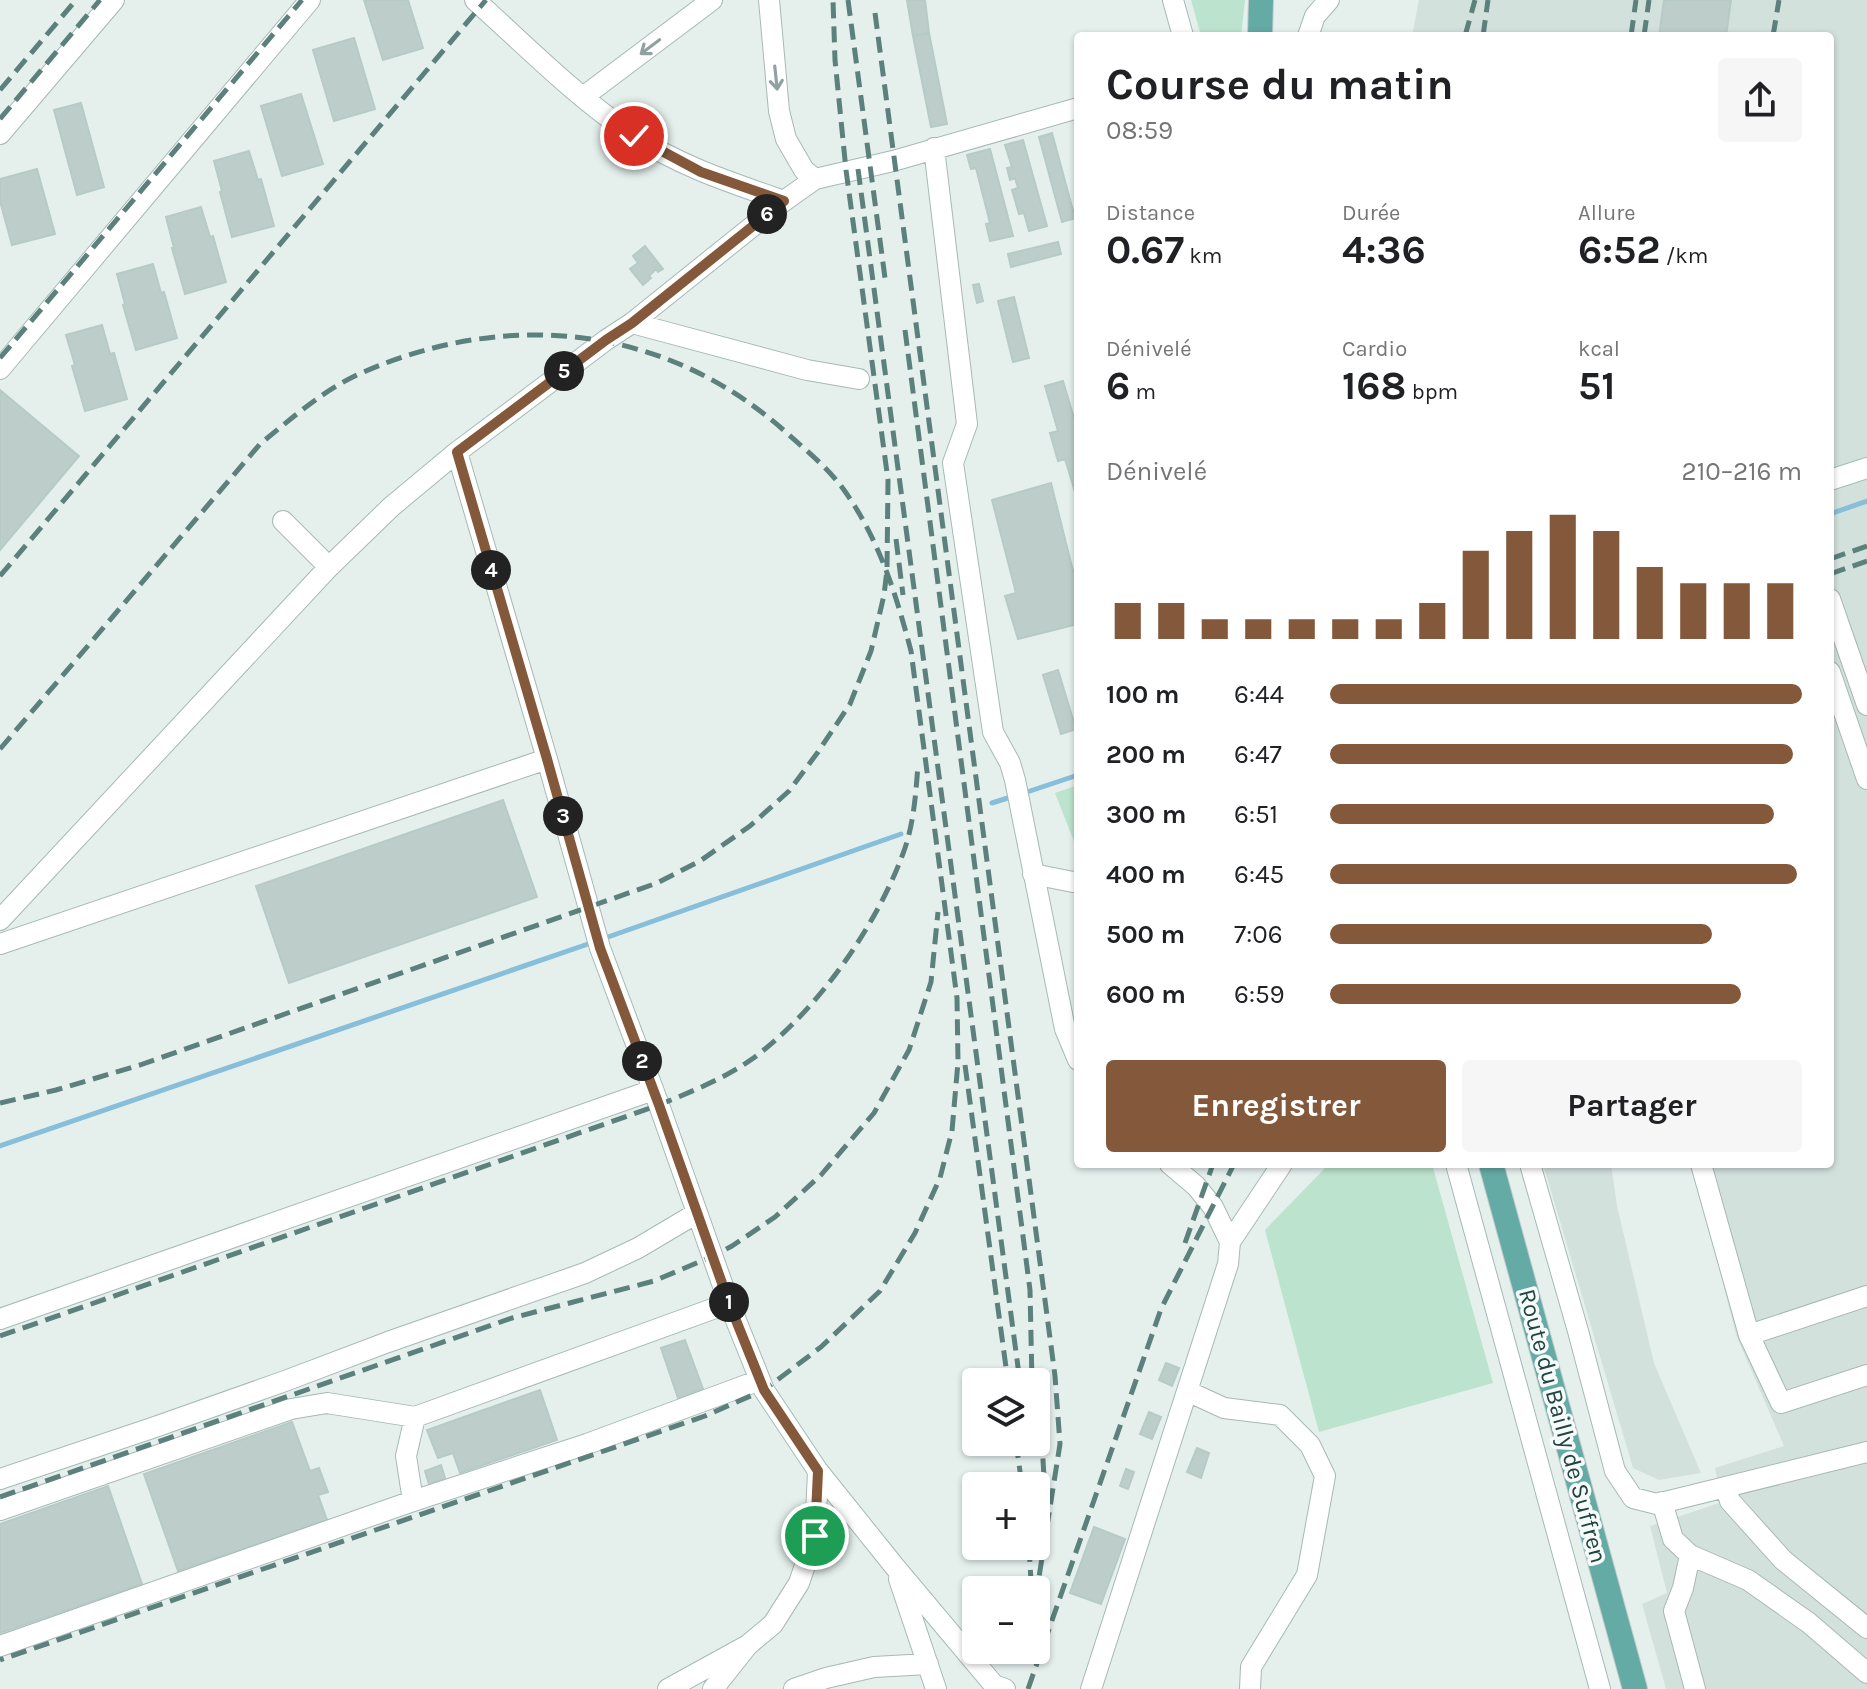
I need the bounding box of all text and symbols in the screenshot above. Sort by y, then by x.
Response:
one-way arrow [639,38,661,55]
button: share [1718,58,1802,142]
text: Course du matin [1106,59,1454,110]
one-way arrow [768,64,783,91]
pin [600,102,668,170]
icon: check [612,114,656,158]
text: 08:59 [1106,115,1173,146]
pin: 6 [747,194,787,234]
text: Distance [1106,200,1195,226]
text: Durée [1342,200,1400,226]
text: Allure [1578,200,1636,226]
text: 6 [760,201,774,227]
text: 0.67 [1106,226,1184,273]
text: 4:36 [1342,226,1426,273]
text: 6:52 [1578,226,1661,273]
text: km [1184,243,1222,269]
text: /km [1661,243,1708,269]
text: Dénivelé [1106,336,1191,362]
text: Cardio [1342,336,1407,362]
text: kcal [1578,336,1620,362]
pin: 5 [544,351,584,391]
text: 5 [558,358,570,384]
text: 6 [1106,362,1130,409]
text: 168 [1342,362,1406,409]
text: 51 [1578,362,1616,409]
text: m [1130,379,1156,405]
text: bpm [1406,379,1458,405]
text: Dénivelé [1106,456,1207,487]
text: 210–216 m [1682,456,1802,487]
pin: 4 [471,550,511,590]
text: 4 [484,557,498,583]
text: 100 m [1106,679,1179,710]
text: 6:44 [1234,679,1284,710]
text: 200 m [1106,739,1186,770]
text: 6:47 [1234,739,1282,770]
pin: 3 [543,796,583,836]
text: 300 m [1106,799,1186,830]
text: 6:51 [1234,799,1278,830]
text: 3 [556,803,570,829]
text: 400 m [1106,859,1186,890]
text: 6:45 [1234,859,1284,890]
text: 500 m [1106,919,1185,950]
text: 7:06 [1234,919,1283,950]
text: 600 m [1106,979,1186,1010]
text: 6:59 [1234,979,1285,1010]
pin: 2 [622,1041,662,1081]
text: 2 [635,1048,649,1074]
button: Enregistrer [1106,1060,1446,1152]
button: Partager [1462,1060,1802,1152]
pin: 1 [709,1282,749,1322]
street label: Route du Bailly de Suffren [1513,1286,1613,1566]
text: 1 [725,1289,733,1315]
map controls [962,1368,1050,1664]
button: layers [962,1368,1050,1456]
button: + [962,1472,1050,1560]
pin [781,1502,849,1570]
icon: arrive [793,1514,837,1558]
button: − [962,1576,1050,1664]

